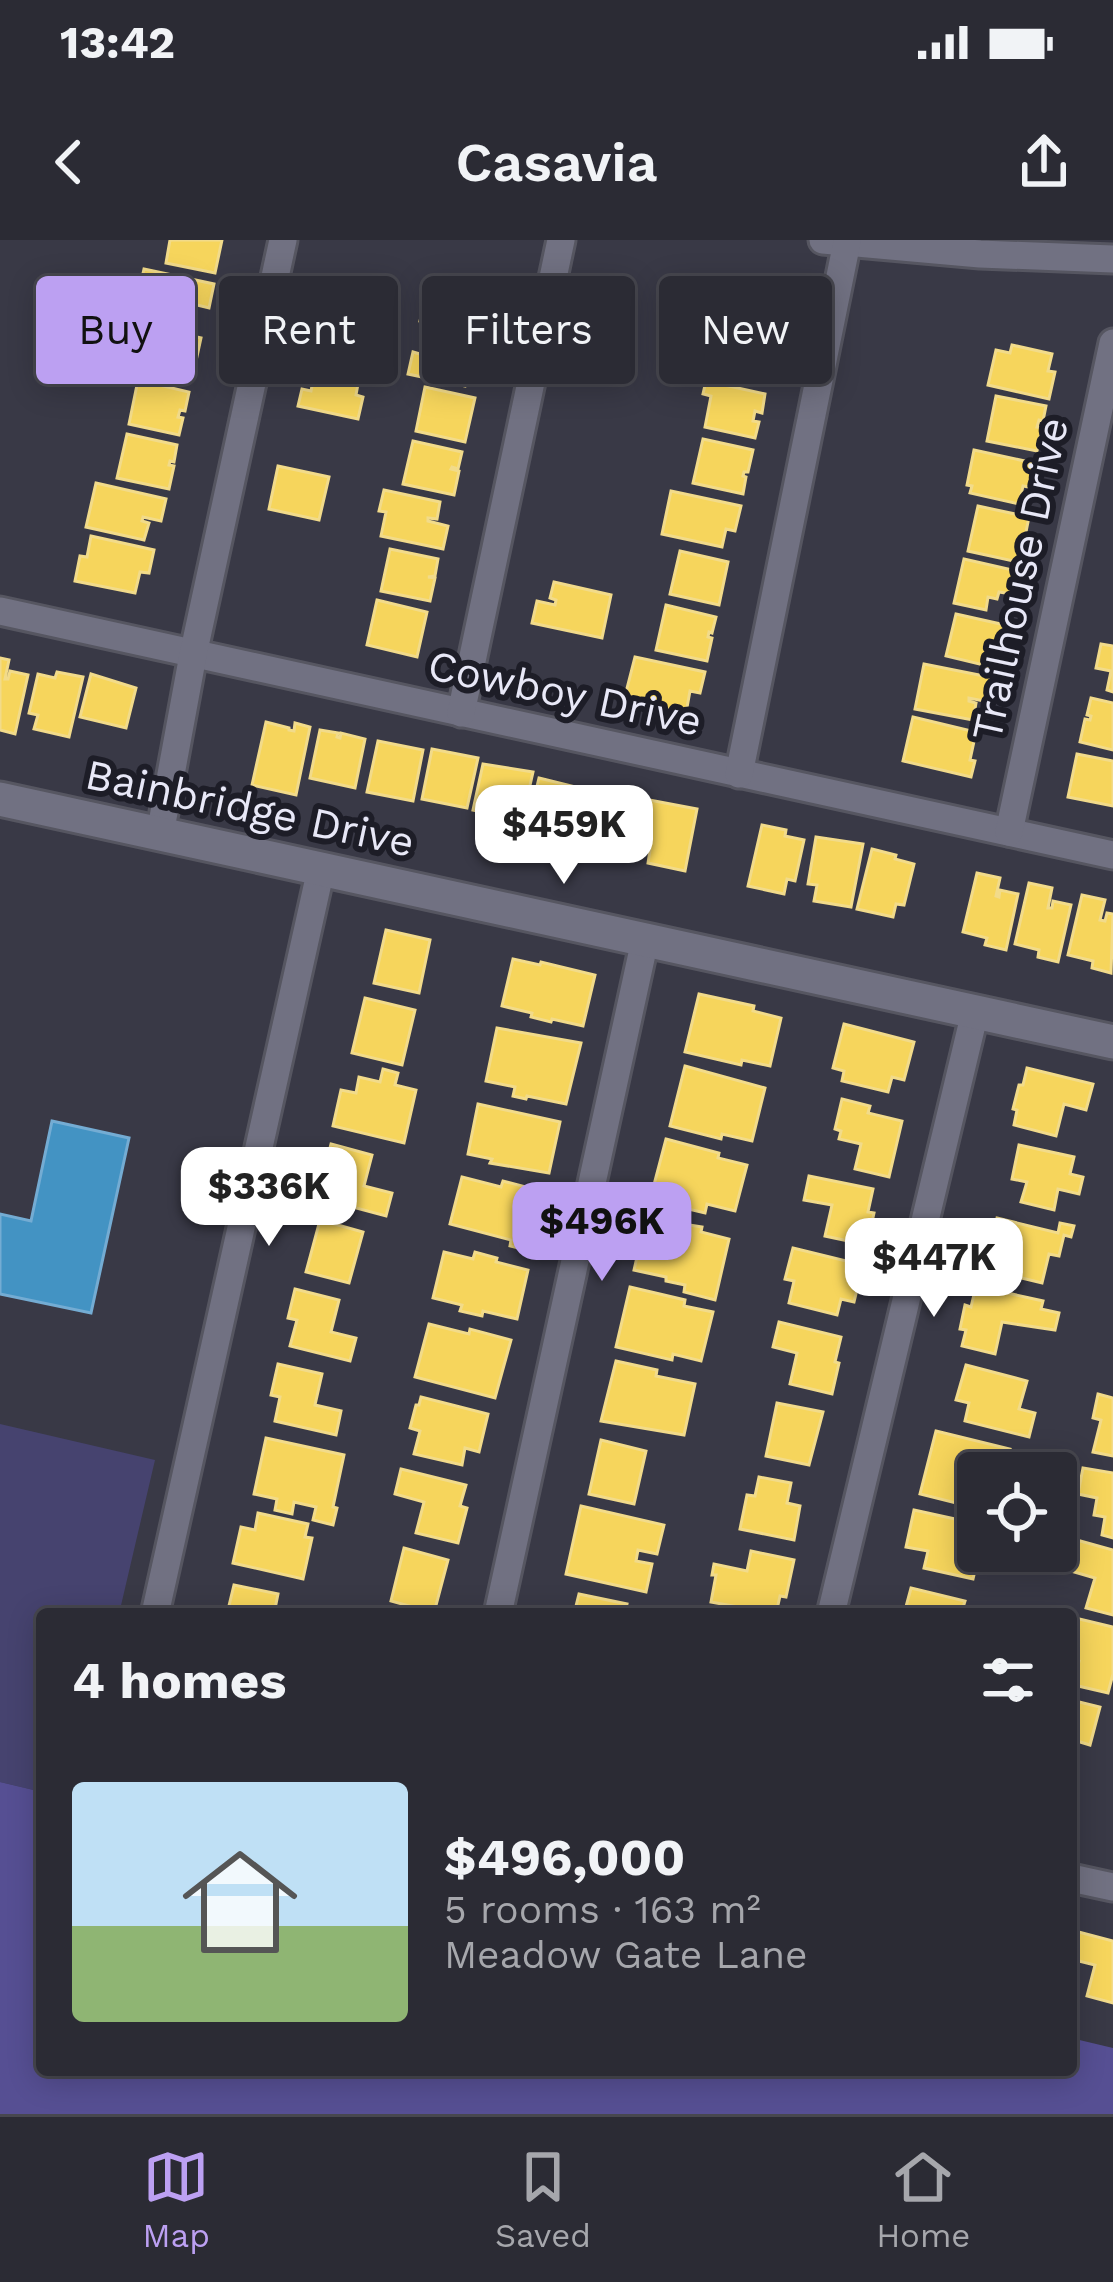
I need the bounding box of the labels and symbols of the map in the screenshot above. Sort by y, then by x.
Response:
street label: Trailhouse Drive [962,413,1078,745]
street label: Cowboy Drive [424,640,706,746]
street label: Bainbridge Drive [81,749,419,867]
pin: $459K [480,785,648,887]
pin: $336K [185,1147,353,1249]
pin: $496K [518,1182,686,1284]
pin: $447K [850,1218,1018,1320]

